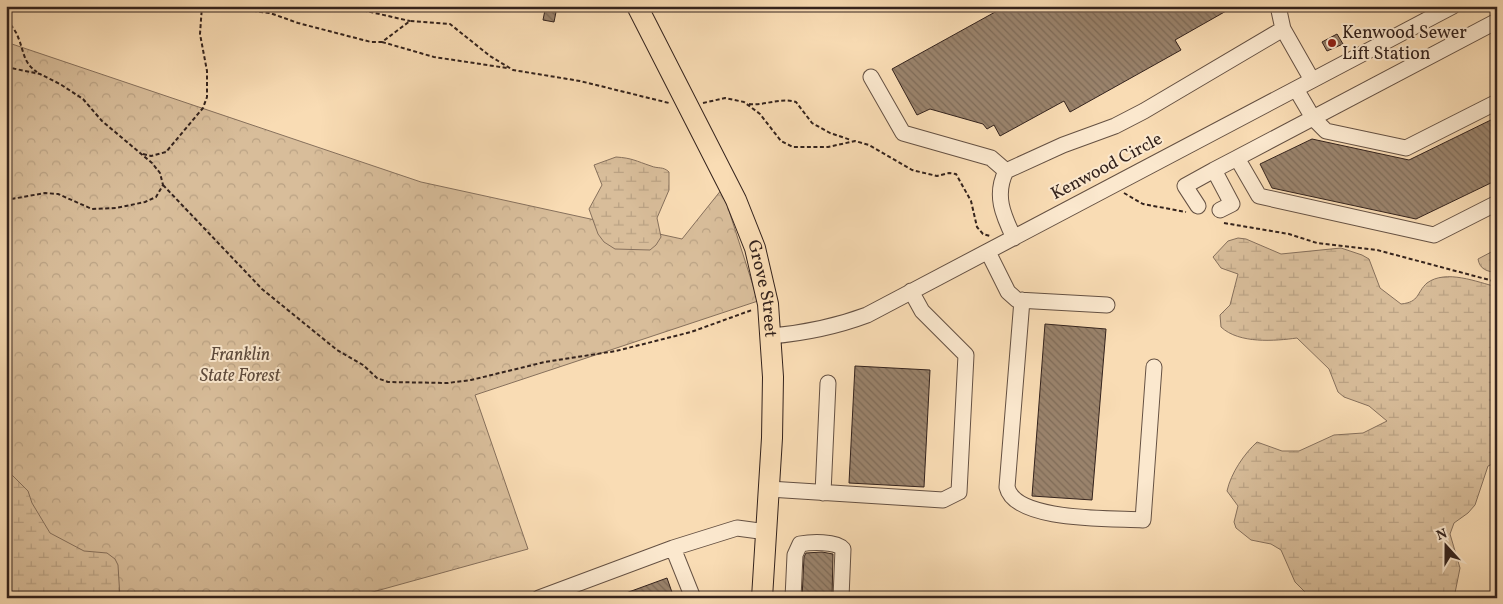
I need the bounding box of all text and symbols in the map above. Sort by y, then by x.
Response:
place label: Kenwood Sewer Lift Station [1342,21,1467,67]
marker: Kenwood Sewer Lift Station [1326,37,1338,49]
street label: Kenwood Circle [1047,127,1167,207]
street label: Grove Street [740,236,783,338]
park label: Franklin State Forest [200,343,282,389]
north arrow [1420,522,1470,572]
text: N [1434,525,1450,546]

